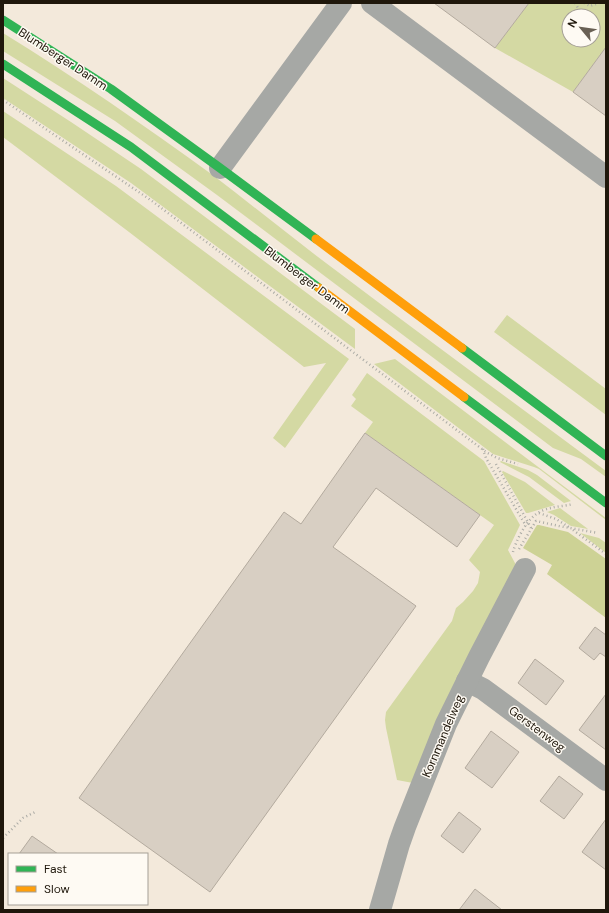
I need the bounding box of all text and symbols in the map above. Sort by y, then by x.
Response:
north arrow [561,8,601,48]
text: N [564,16,580,30]
street label: Blumberger Damm [15,24,111,94]
street label: Blumberger Damm [261,243,353,317]
street label: Kornmandelweg [418,692,468,780]
street label: Gerstenweg [506,703,569,756]
legend [8,853,148,905]
text: Fast [44,861,67,877]
text: Slow [44,881,70,897]

